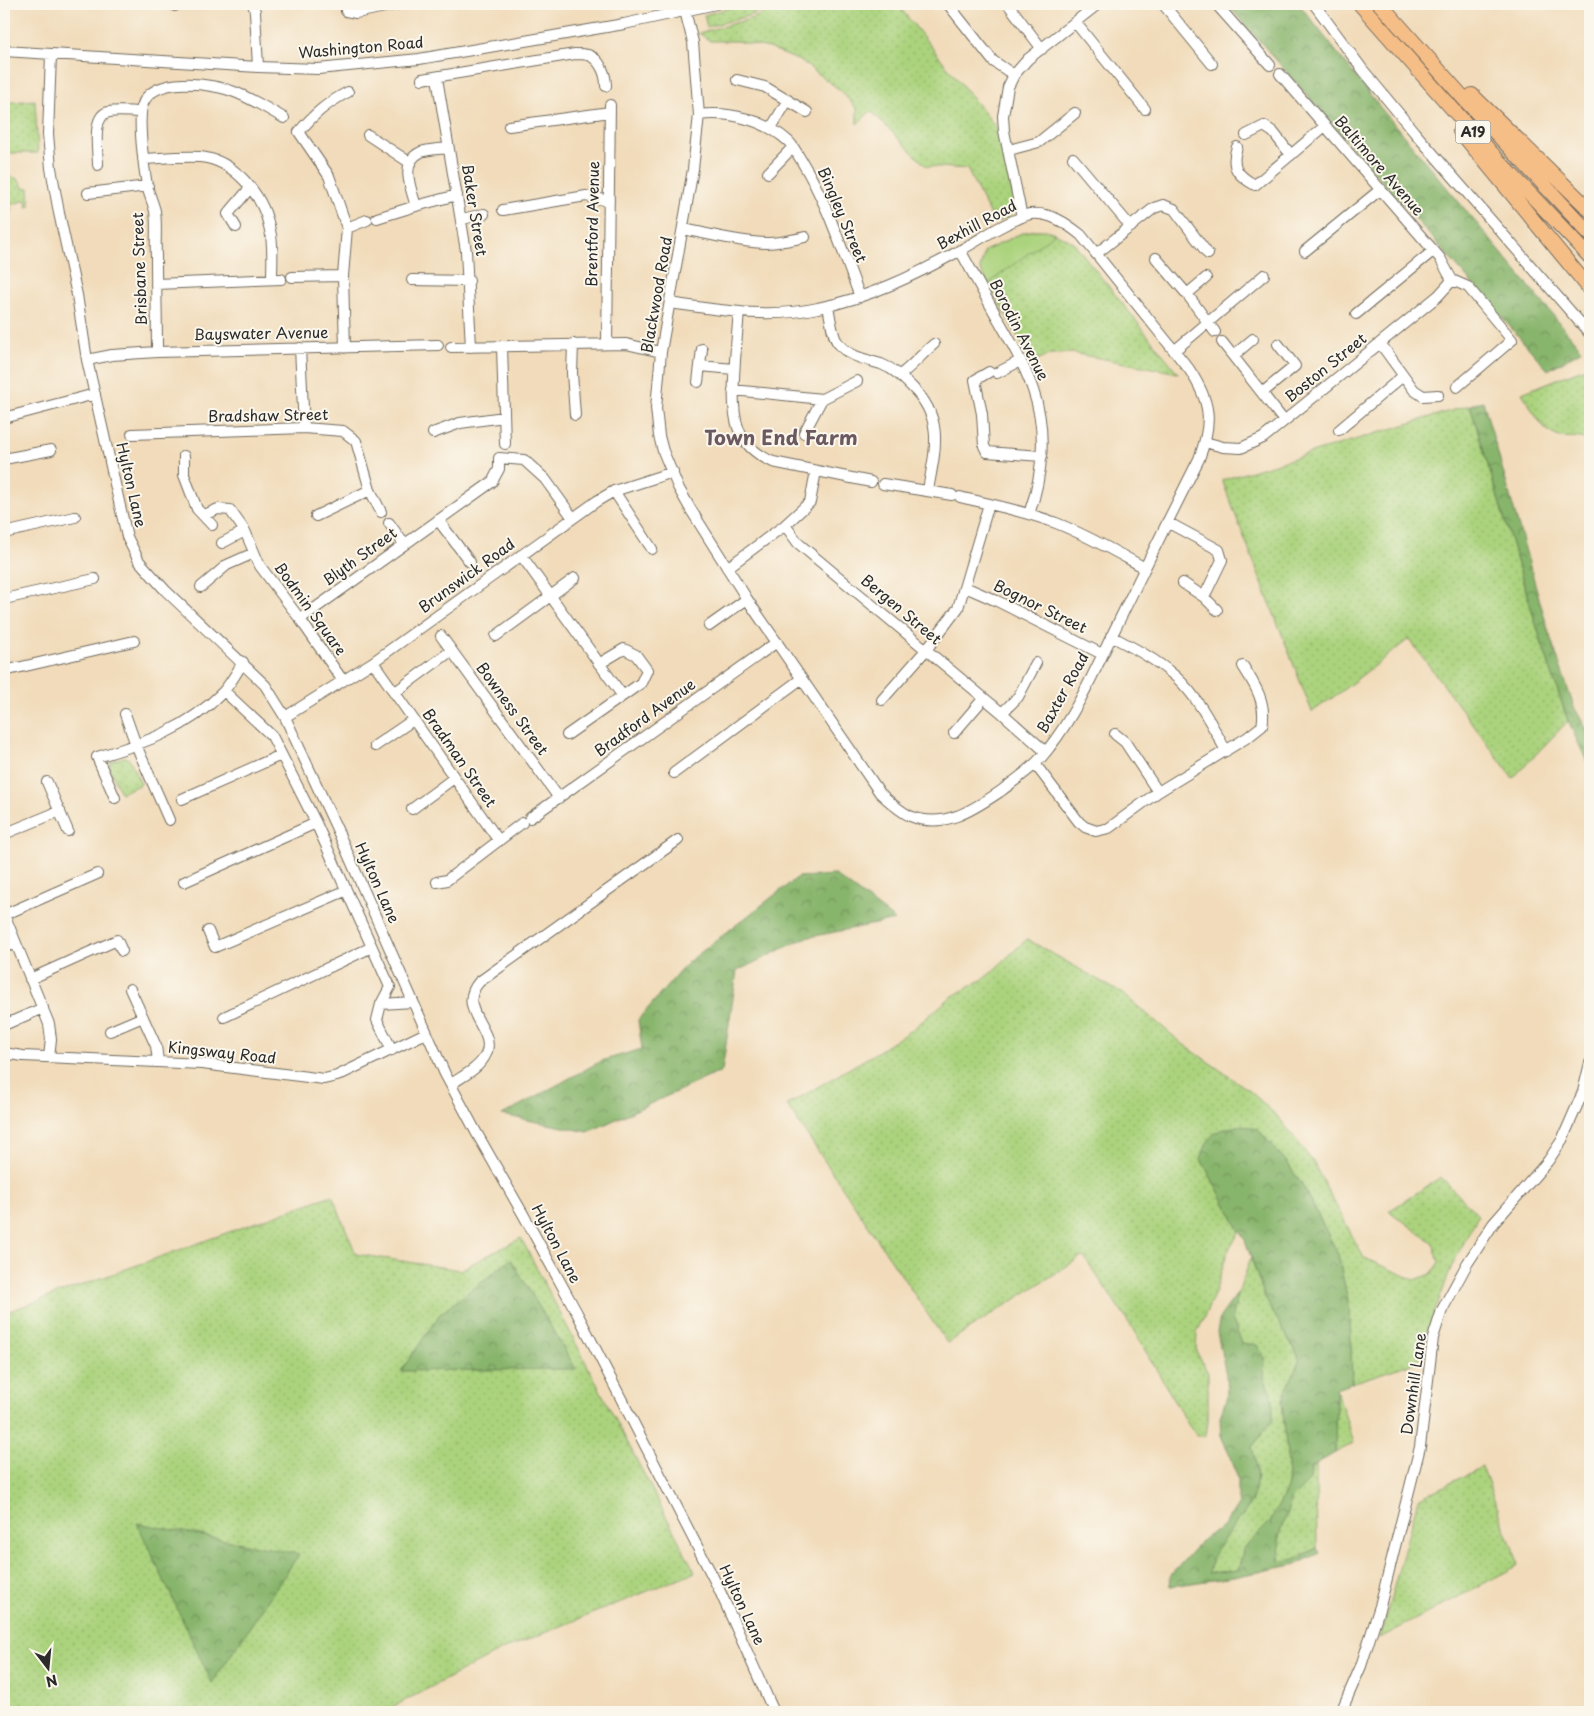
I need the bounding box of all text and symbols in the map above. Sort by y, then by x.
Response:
street label: Washington Road [297,30,424,63]
street label: Baltimore Avenue [1330,110,1430,220]
road number: A19 [1456,120,1490,144]
street label: Brentford Avenue [579,161,604,287]
street label: Baker Street [457,162,494,258]
street label: Bingley Street [813,163,874,266]
street label: Bexhill Road [932,193,1020,254]
street label: Brisbane Street [125,212,152,326]
street label: Blackwood Road [634,235,677,355]
street label: Borodin Avenue [985,274,1056,384]
street label: Bayswater Avenue [193,320,328,345]
street label: Boston Street [1279,327,1371,407]
street label: Bradshaw Street [208,402,328,427]
district label: Town End Farm [704,422,858,452]
street label: Hylton Lane [111,440,153,530]
street label: Blyth Street [317,521,401,591]
street label: Brunswick Road [413,532,519,618]
street label: Bodmin Square [269,557,353,660]
street label: Bergen Street [857,568,947,649]
street label: Bognor Street [990,573,1091,638]
street label: Baxter Road [1030,647,1094,737]
street label: Bowness Street [472,657,555,759]
street label: Bradford Avenue [589,672,699,761]
street label: Bradman Street [418,703,503,811]
street label: Hylton Lane [350,838,407,927]
street label: Kingsway Road [167,1034,277,1069]
street label: Hylton Lane [527,1200,588,1287]
street label: Downhill Lane [1394,1331,1431,1436]
street label: Hylton Lane [715,1560,772,1649]
north arrow [22,1644,72,1694]
text: N [43,1669,60,1693]

